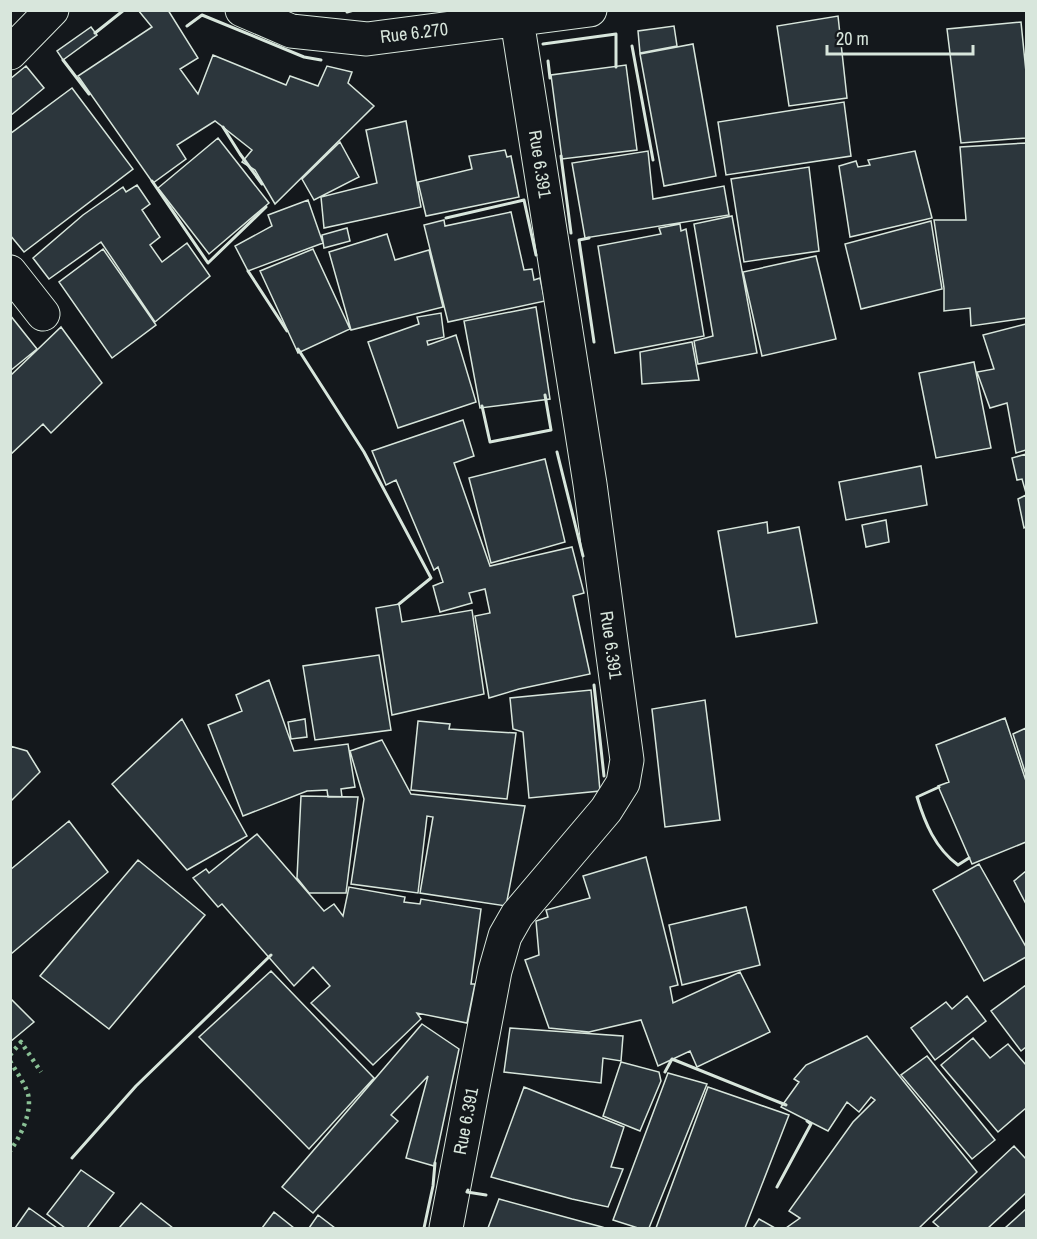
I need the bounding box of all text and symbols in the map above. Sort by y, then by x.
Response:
street label: Rue 6.270 [379,16,449,49]
scale bar [827,18,972,56]
text: 20 m [836,26,869,51]
street label: Rue 6.391 [523,128,558,200]
street label: Rue 6.391 [594,609,629,681]
street label: Rue 6.391 [447,1084,484,1157]

